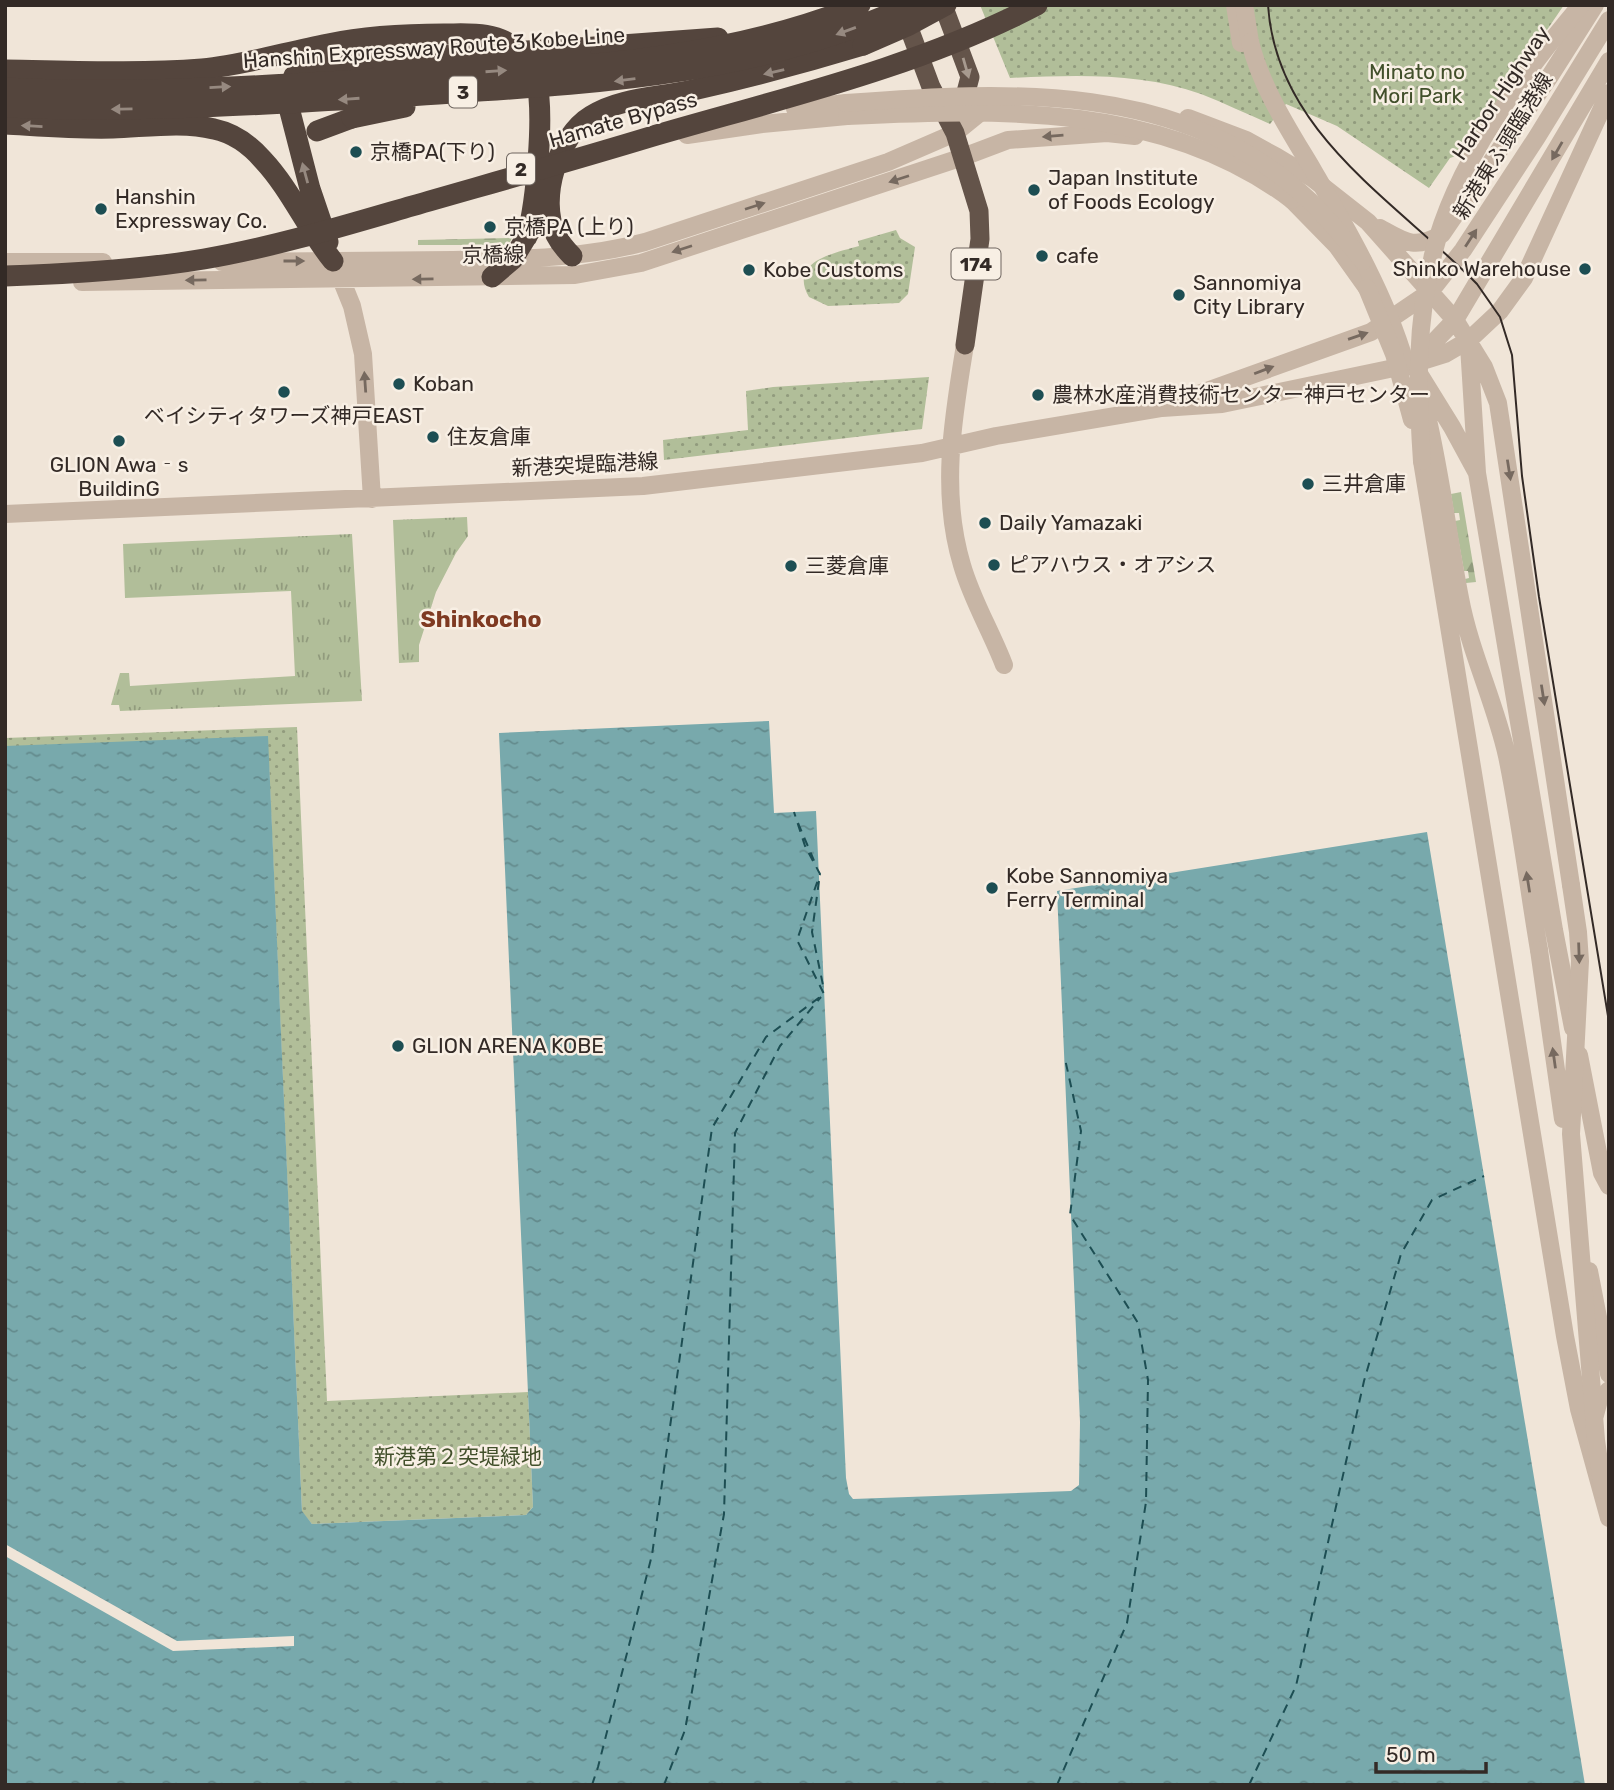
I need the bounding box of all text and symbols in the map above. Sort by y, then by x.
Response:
street label: Harbor Highway [1446,21,1555,165]
street label: Hanshin Expressway Route 3 Kobe Line [242,22,626,73]
one-way arrow [836,26,857,37]
one-way arrow [961,58,971,79]
park label: Minato no Mori Park [1369,59,1465,108]
one-way arrow [486,65,508,76]
one-way arrow [763,66,785,77]
street label: 新港東ふ頭臨港線 [1447,68,1558,224]
one-way arrow [614,74,636,85]
road number: 3 [449,76,477,108]
one-way arrow [210,82,232,93]
street label: Hamate Bypass [546,86,700,153]
one-way arrow [338,94,360,105]
one-way arrow [111,104,133,115]
one-way arrow [21,120,43,131]
one-way arrow [1042,131,1064,142]
place label: 京橋PA(下り) [370,139,495,164]
one-way arrow [1551,141,1563,160]
marker: 京橋PA(下り) [348,144,364,160]
road number: 2 [507,154,535,184]
one-way arrow [299,162,310,184]
place label: Japan Institute of Foods Ecology [1048,165,1215,214]
one-way arrow [888,174,909,185]
marker: Japan Institute of Foods Ecology [1026,182,1042,198]
place label: Hanshin Expressway Co. [115,184,267,233]
one-way arrow [745,200,766,211]
marker: Hanshin Expressway Co. [93,201,109,217]
place label: 京橋PA (上り) [504,214,634,239]
marker: 京橋PA (上り) [482,219,498,235]
one-way arrow [1465,228,1478,248]
street label: 京橋線 [461,241,525,268]
place label: cafe [1056,243,1099,268]
one-way arrow [672,245,693,255]
road number: 174 [951,248,1000,280]
marker: cafe [1034,248,1050,264]
one-way arrow [283,255,305,267]
place label: Shinko Warehouse [1393,256,1571,281]
place label: Kobe Customs [763,257,903,282]
marker: Shinko Warehouse [1577,261,1593,277]
marker: Kobe Customs [741,262,757,278]
place label: Sannomiya City Library [1193,270,1305,319]
one-way arrow [412,273,434,284]
one-way arrow [185,275,207,286]
marker: Sannomiya City Library [1171,287,1187,303]
one-way arrow [1348,330,1369,341]
one-way arrow [1253,364,1274,375]
one-way arrow [360,371,371,393]
place label: Koban [413,371,474,396]
marker: Koban [391,376,407,392]
place label: 農林水産消費技術センター神戸センター [1052,382,1430,407]
marker: ベイシティタワーズ神戸EAST [276,384,292,400]
marker: 農林水産消費技術センター神戸センター [1030,387,1046,403]
place label: ベイシティタワーズ神戸EAST [144,403,424,428]
place label: 住友倉庫 [447,424,531,449]
marker: 住友倉庫 [425,429,441,445]
marker: GLION Awa‐s BuildinG [111,433,127,449]
street label: 新港突堤臨港線 [511,448,659,481]
place label: GLION Awa‐s BuildinG [50,452,188,501]
one-way arrow [1503,459,1514,481]
place label: 三井倉庫 [1322,471,1406,496]
marker: 三井倉庫 [1300,476,1316,492]
place label: Daily Yamazaki [999,510,1142,535]
marker: Daily Yamazaki [977,515,993,531]
place label: ピアハウス・オアシス [1008,552,1216,577]
place label: 三菱倉庫 [805,553,889,578]
marker: ピアハウス・オアシス [986,557,1002,573]
marker: 三菱倉庫 [783,558,799,574]
district label: Shinkocho [420,605,542,633]
one-way arrow [1537,684,1548,706]
place label: Kobe Sannomiya Ferry Terminal [1006,863,1168,912]
one-way arrow [1522,871,1533,893]
marker: Kobe Sannomiya Ferry Terminal [984,880,1000,896]
one-way arrow [1574,942,1585,964]
place label: GLION ARENA KOBE [412,1033,604,1058]
marker: GLION ARENA KOBE [390,1038,406,1054]
one-way arrow [1549,1047,1560,1069]
park label: 新港第２突堤緑地 [374,1444,542,1469]
scale bar [1376,1730,1486,1774]
text: 50 m [1386,1742,1436,1767]

